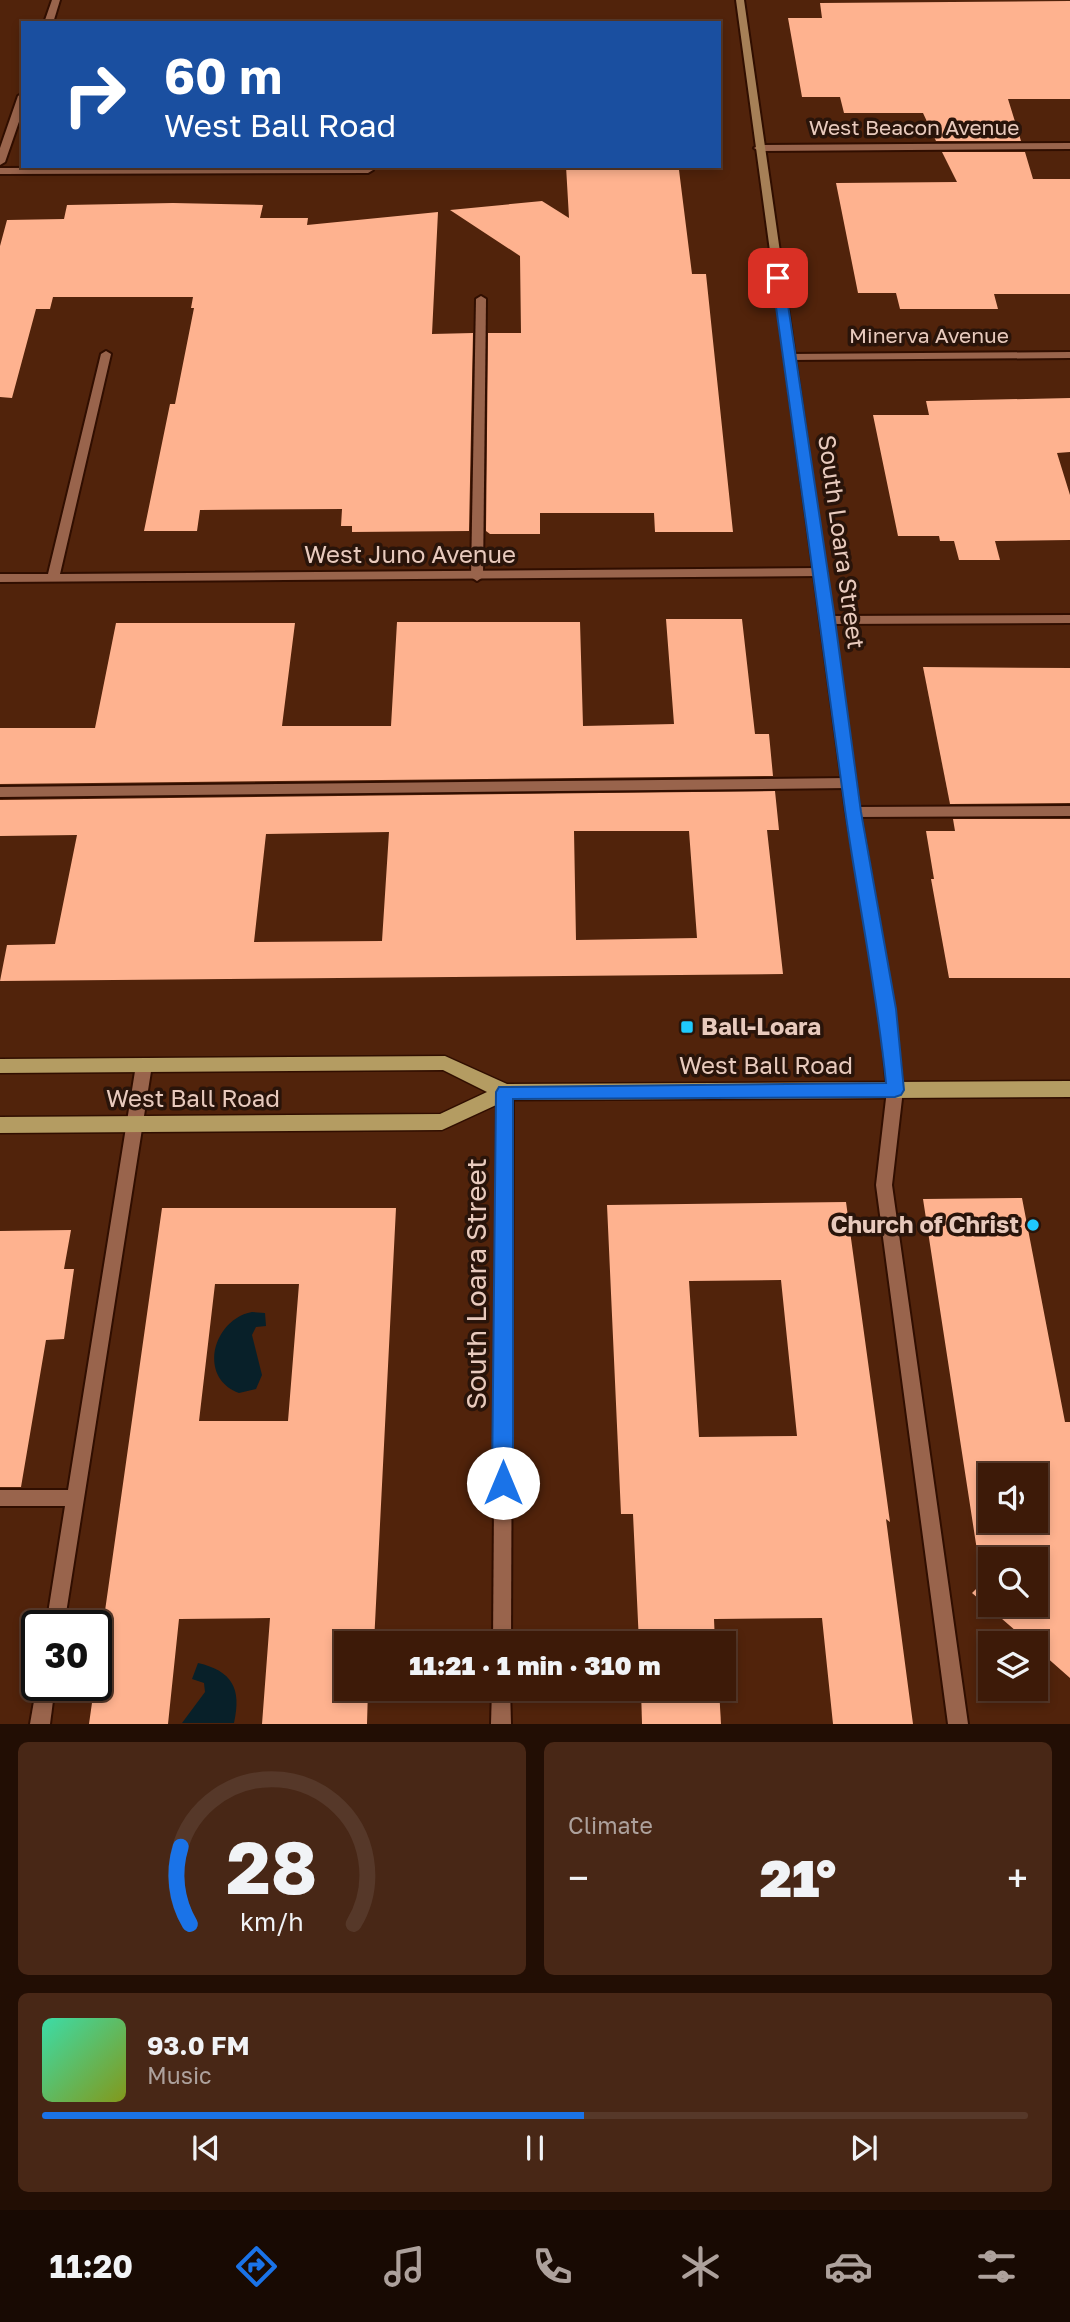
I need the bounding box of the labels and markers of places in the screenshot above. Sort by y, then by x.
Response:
pin [748,248,808,308]
place label: Ball-Loara [701,1011,821,1040]
marker: Ball-Loara [679,1019,695,1035]
place label: Church of Christ [830,1209,1019,1238]
marker: Church of Christ [1025,1217,1041,1233]

